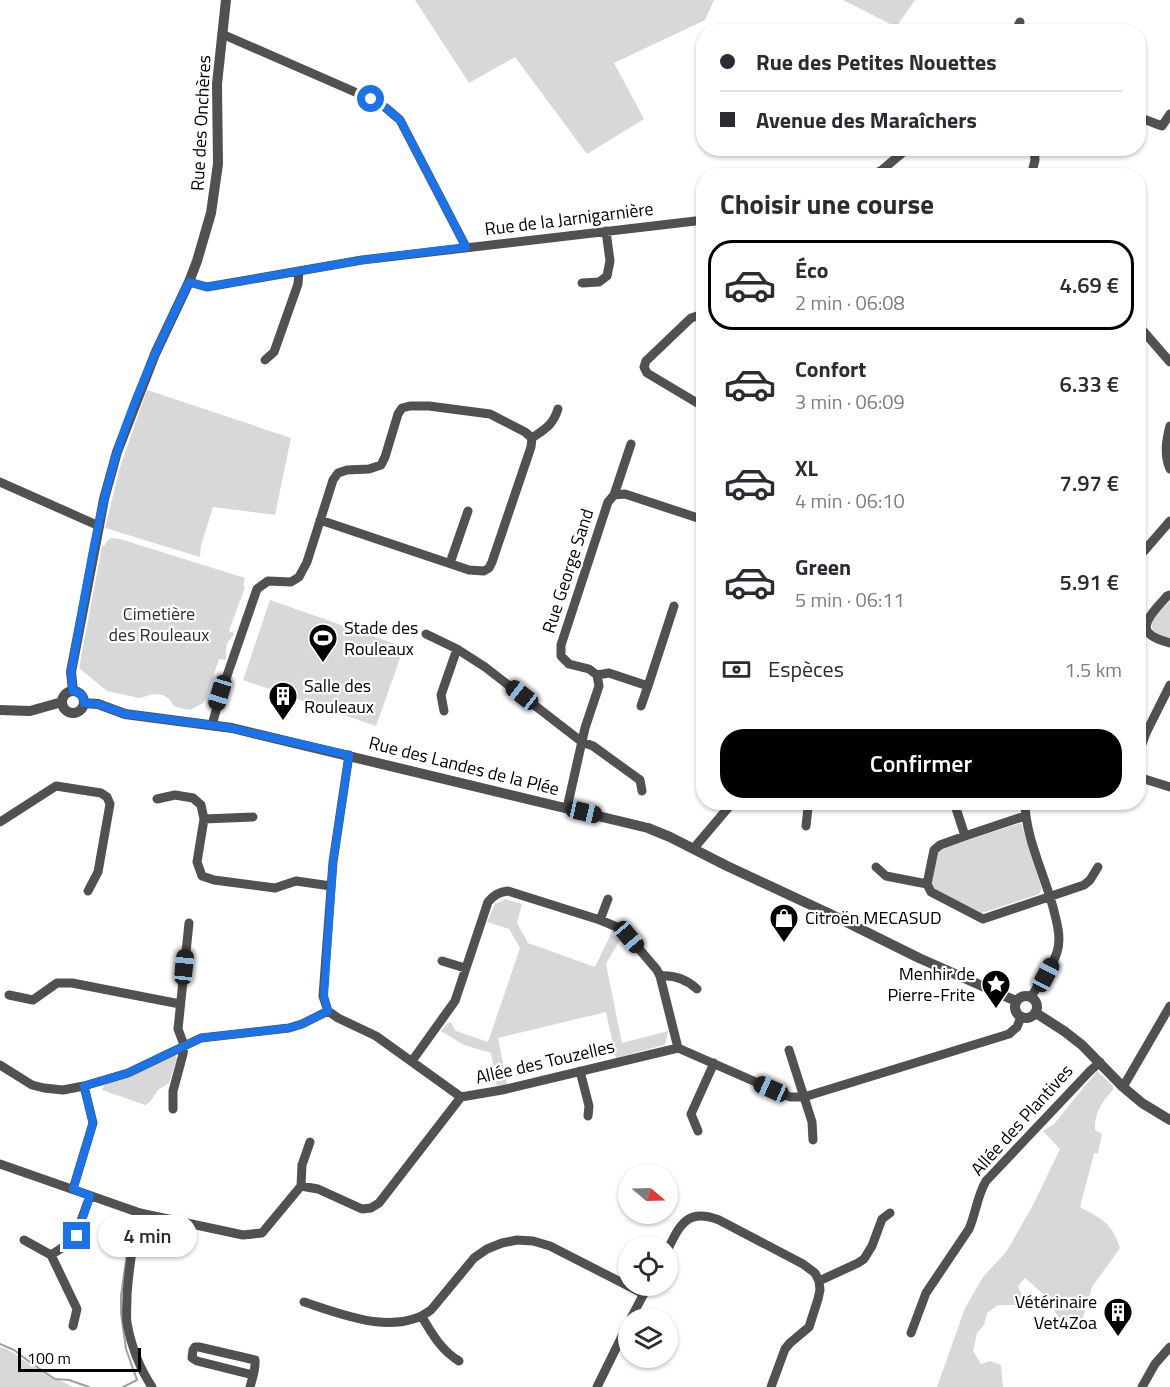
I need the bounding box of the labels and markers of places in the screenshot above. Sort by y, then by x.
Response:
place label: Stade des Rouleaux [344,614,418,662]
sports icon: Stade des Rouleaux [307,622,339,664]
place label: Salle des Rouleaux [304,672,374,720]
building icon: Salle des Rouleaux [267,680,299,722]
shop icon: Citroën MECASUD [768,902,800,944]
place label: Citroën MECASUD [805,904,942,931]
place label: Menhir de Pierre-Frite [887,960,975,1008]
place icon: Menhir de Pierre-Frite [980,968,1012,1010]
place label: Vétérinaire Vet4Zoa [1015,1288,1097,1336]
building icon: Vétérinaire Vet4Zoa [1102,1296,1134,1338]

